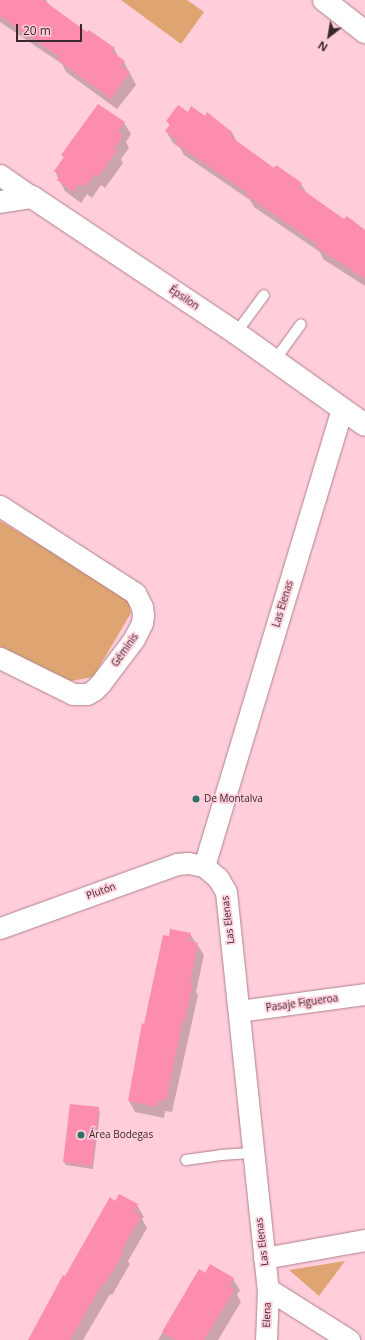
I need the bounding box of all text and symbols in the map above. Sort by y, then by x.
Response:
scale bar [18,16,84,42]
north arrow [309,16,349,56]
text: 20 m [23,22,51,39]
text: N [315,38,330,55]
street label: Épsilon [167,284,201,312]
street label: Las Elenas [270,579,296,629]
street label: Géminis [109,631,141,669]
place label: De Montalva [204,793,263,805]
marker: De Montalva [191,794,201,804]
street label: Plutón [85,880,117,902]
street label: Las Elenas [219,895,237,945]
street label: Pasaje Figueroa [265,992,339,1014]
place label: Área Bodegas [89,1129,153,1141]
marker: Área Bodegas [76,1130,86,1140]
street label: Las Elenas [253,1217,271,1267]
street label: Elena [261,1302,273,1328]

